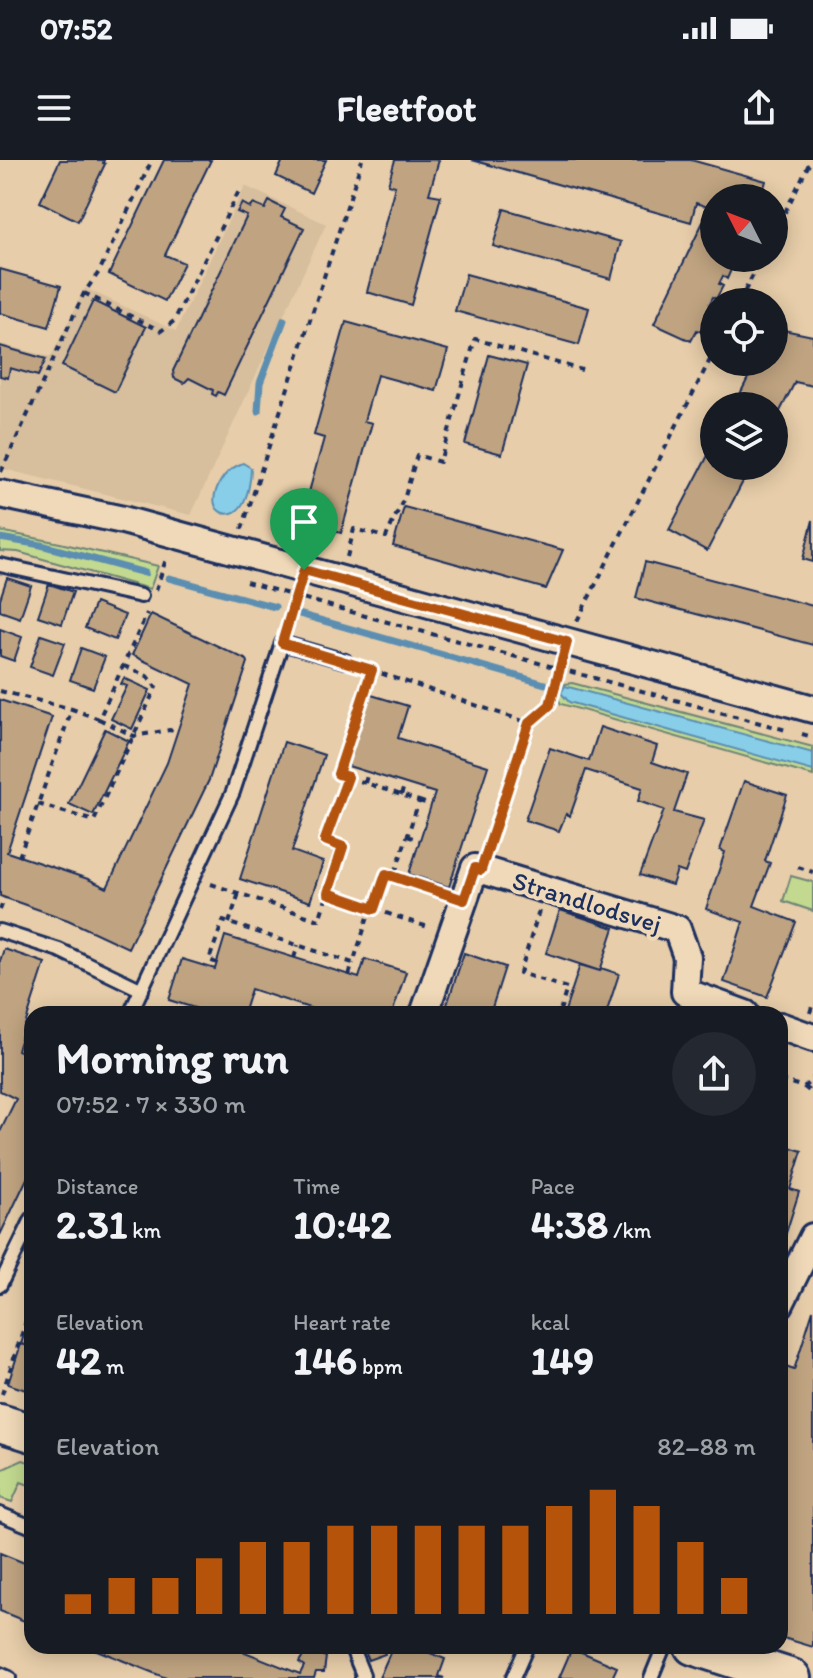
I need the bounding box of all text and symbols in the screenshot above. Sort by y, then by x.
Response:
text: 07:52 [40,10,112,47]
icon: menu [32,86,76,130]
icon: share [737,86,781,130]
text: Fleetfoot [336,87,477,130]
north arrow [700,184,788,272]
map controls [700,184,788,480]
button: locate [700,288,788,376]
button: layers [700,392,788,480]
pin [270,488,338,570]
icon: arrive [282,500,326,544]
street label: Strandlodsvej [509,864,665,940]
text: Morning run [56,1031,289,1084]
button: share [672,1032,756,1116]
text: 07:52 · 7 × 330 m [56,1088,246,1120]
text: Distance [56,1173,138,1200]
text: Time [293,1173,340,1200]
text: Pace [531,1173,575,1200]
text: 2.31 [56,1200,127,1248]
text: 10:42 [293,1200,391,1248]
text: 4:38 [531,1200,608,1248]
text: km [127,1217,161,1244]
text: /km [608,1217,652,1244]
text: Elevation [56,1309,143,1336]
text: Heart rate [293,1309,391,1336]
text: kcal [531,1309,570,1336]
text: 42 [56,1336,101,1384]
text: 146 [293,1336,357,1384]
text: 149 [531,1336,594,1384]
text: m [101,1353,125,1380]
text: bpm [357,1353,403,1380]
text: Elevation [56,1430,159,1462]
text: 82–88 m [657,1430,756,1462]

